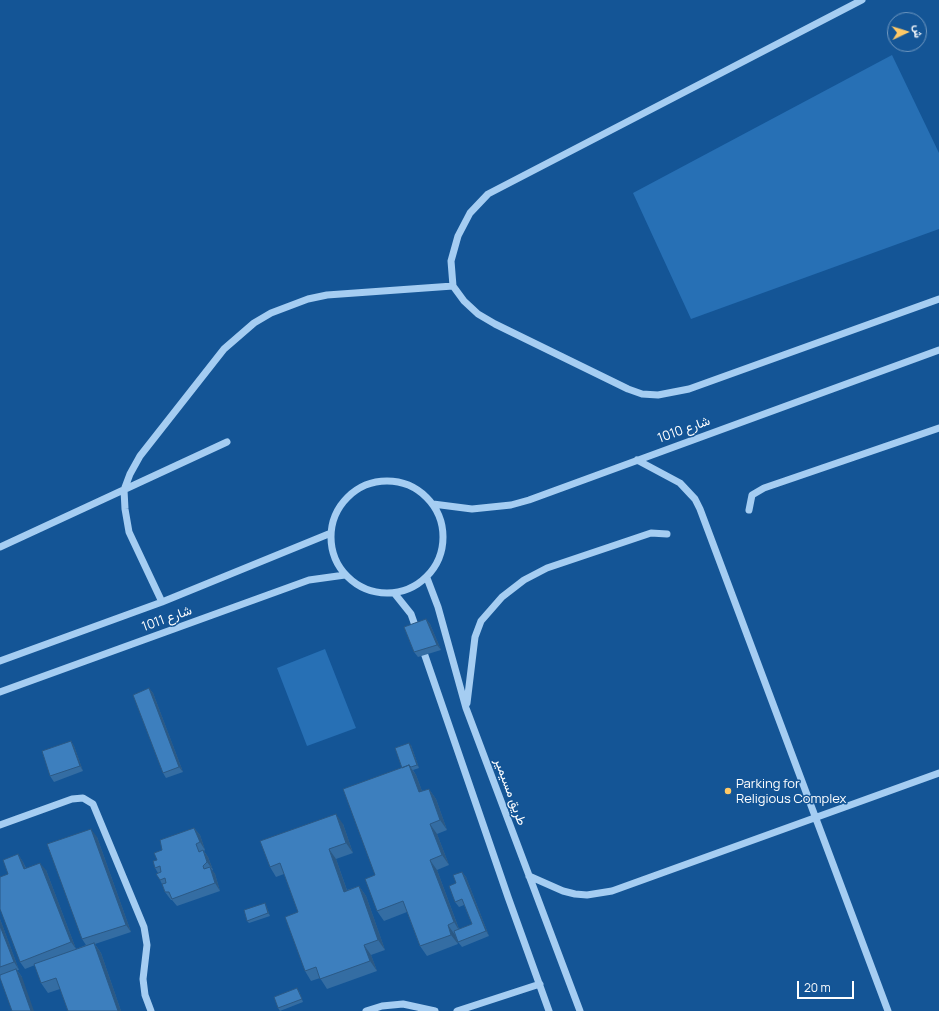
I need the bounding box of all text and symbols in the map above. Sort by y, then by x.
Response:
north arrow [887,12,927,52]
text: ش [911,24,926,38]
street label: شارع 1010 [656,413,712,447]
street label: شارع 1011 [140,603,194,635]
street label: طريق مسيمير [491,756,529,828]
place label: Parking for Religious Complex [736,776,846,807]
marker: Parking for Religious Complex [723,786,733,796]
scale bar [799,973,856,999]
text: 20 m [804,979,831,996]

